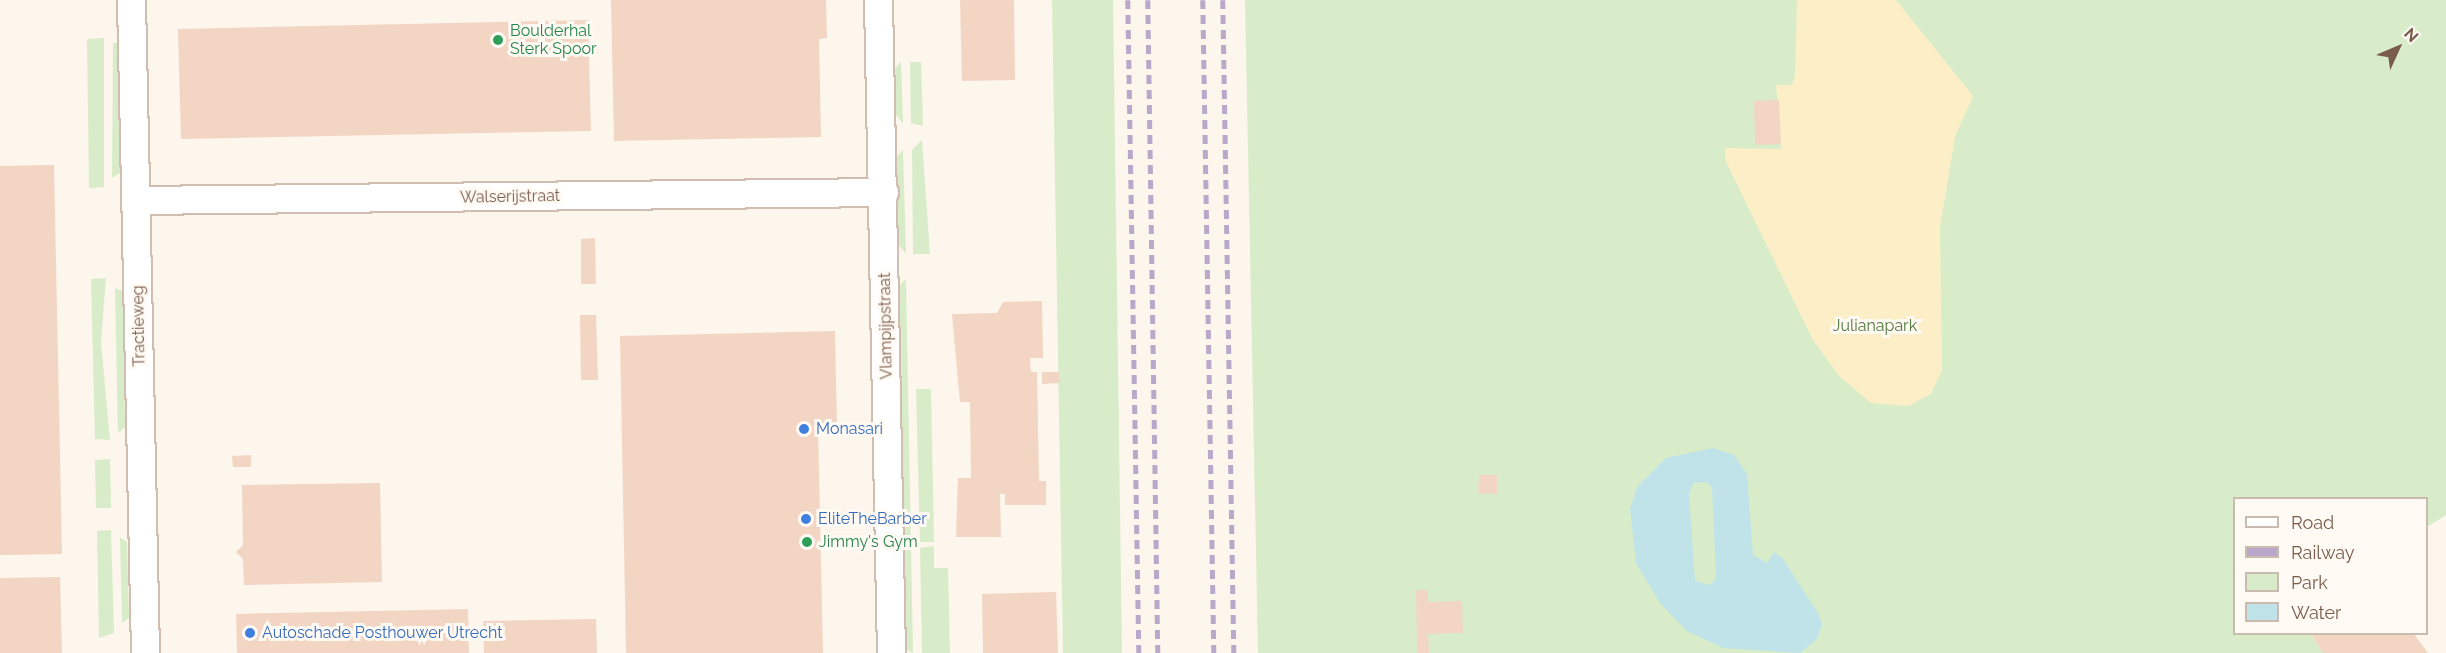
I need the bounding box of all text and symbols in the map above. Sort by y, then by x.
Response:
north arrow [2368,18,2428,78]
place label: Boulderhal Sterk Spoor [510,21,597,59]
text: N [2400,24,2422,46]
marker: Boulderhal Sterk Spoor [491,33,505,47]
street label: Walserijstraat [460,187,560,207]
street label: Vlampijpstraat [875,272,897,380]
street label: Tractieweg [129,285,149,367]
park label: Julianapark [1833,316,1917,336]
place label: Monasari [816,419,883,439]
marker: Monasari [797,422,811,436]
legend [2233,497,2428,635]
place label: EliteTheBarber [818,509,927,529]
marker: EliteTheBarber [799,512,813,526]
text: Road [2291,512,2334,533]
place label: Jimmy's Gym [819,532,918,552]
marker: Jimmy's Gym [800,535,814,549]
text: Railway [2291,542,2355,563]
text: Park [2291,572,2328,593]
text: Water [2291,602,2341,623]
place label: Autoschade Posthouwer Utrecht [262,623,503,643]
marker: Autoschade Posthouwer Utrecht [243,626,257,640]

